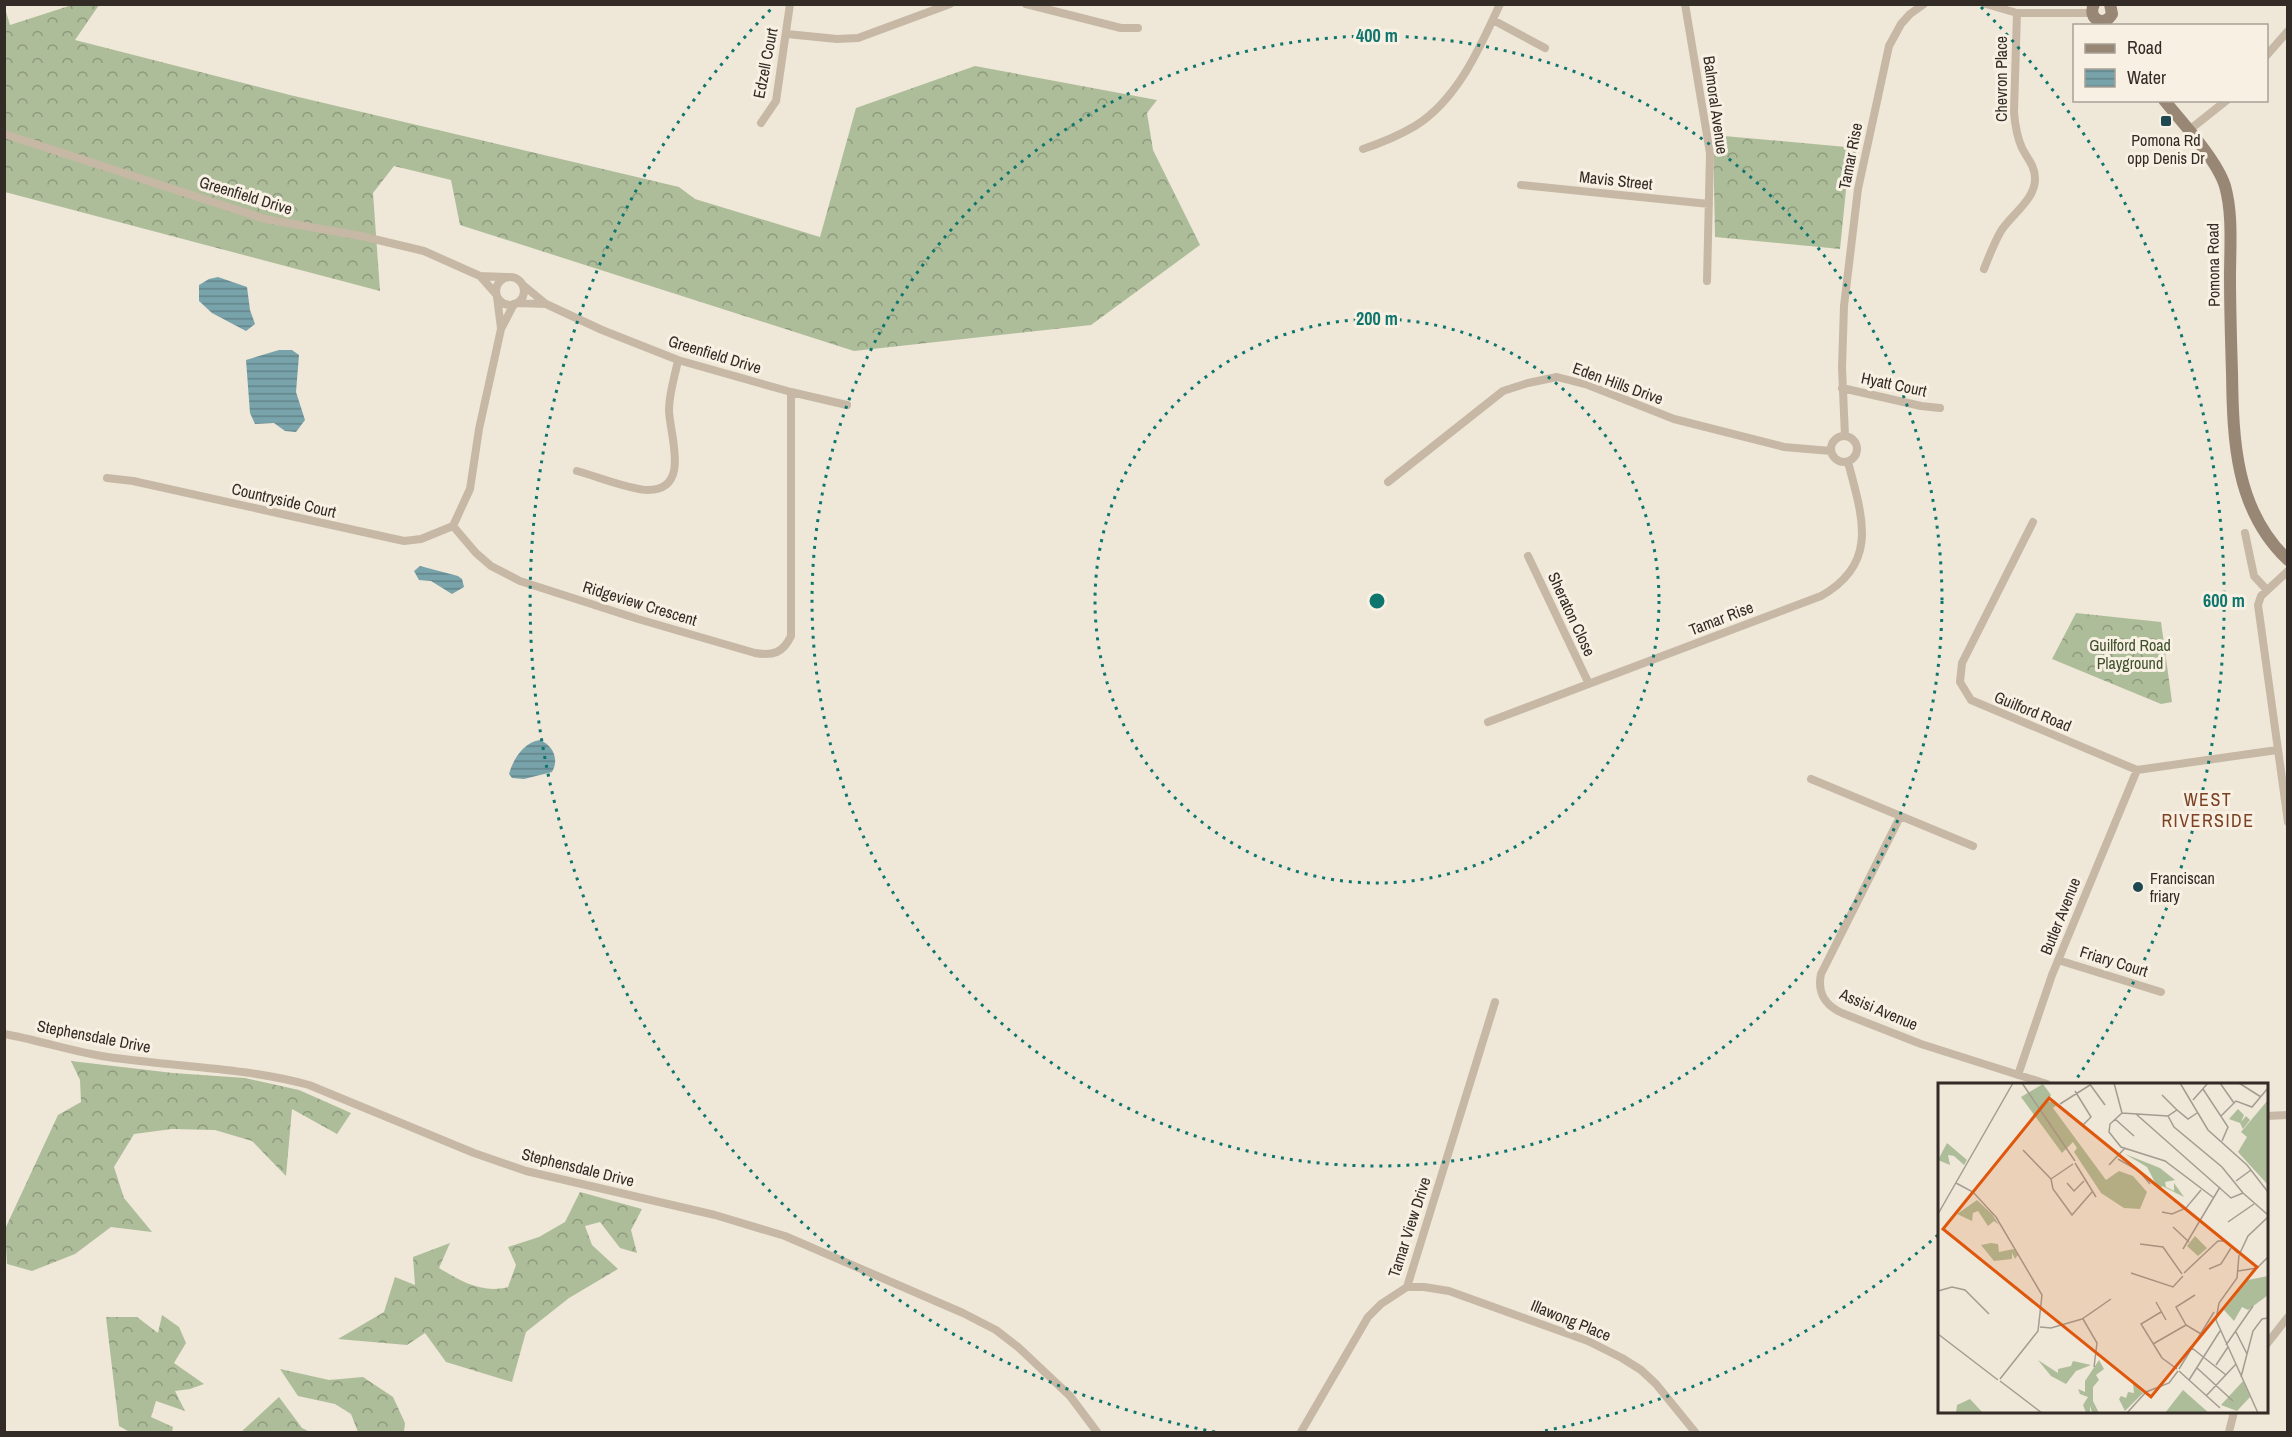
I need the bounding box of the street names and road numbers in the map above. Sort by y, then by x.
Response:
street label: Edzell Court [747,25,783,100]
street label: Chevron Place [1990,36,2012,122]
street label: Balmoral Avenue [1698,54,1734,156]
street label: Tamar Rise [1833,121,1867,191]
street label: Mavis Street [1578,165,1654,195]
street label: Greenfield Drive [197,170,295,220]
street label: Pomona Road [2201,223,2225,307]
street label: Greenfield Drive [666,329,764,379]
street label: Eden Hills Drive [1570,356,1666,410]
street label: Hyatt Court [1859,366,1929,402]
street label: Countryside Court [230,477,339,523]
street label: Sheraton Close [1543,568,1601,660]
street label: Ridgeview Crescent [580,575,700,631]
street label: Tamar Rise [1686,596,1756,640]
street label: Guilford Road [1991,686,2075,736]
street label: Butler Avenue [2035,874,2085,958]
street label: Friary Court [2077,940,2151,982]
street label: Assisi Avenue [1836,982,1921,1035]
street label: Stephensdale Drive [35,1014,153,1058]
street label: Stephensdale Drive [519,1142,637,1192]
street label: Tamar View Drive [1382,1174,1436,1280]
street label: Illawong Place [1528,1294,1614,1346]

